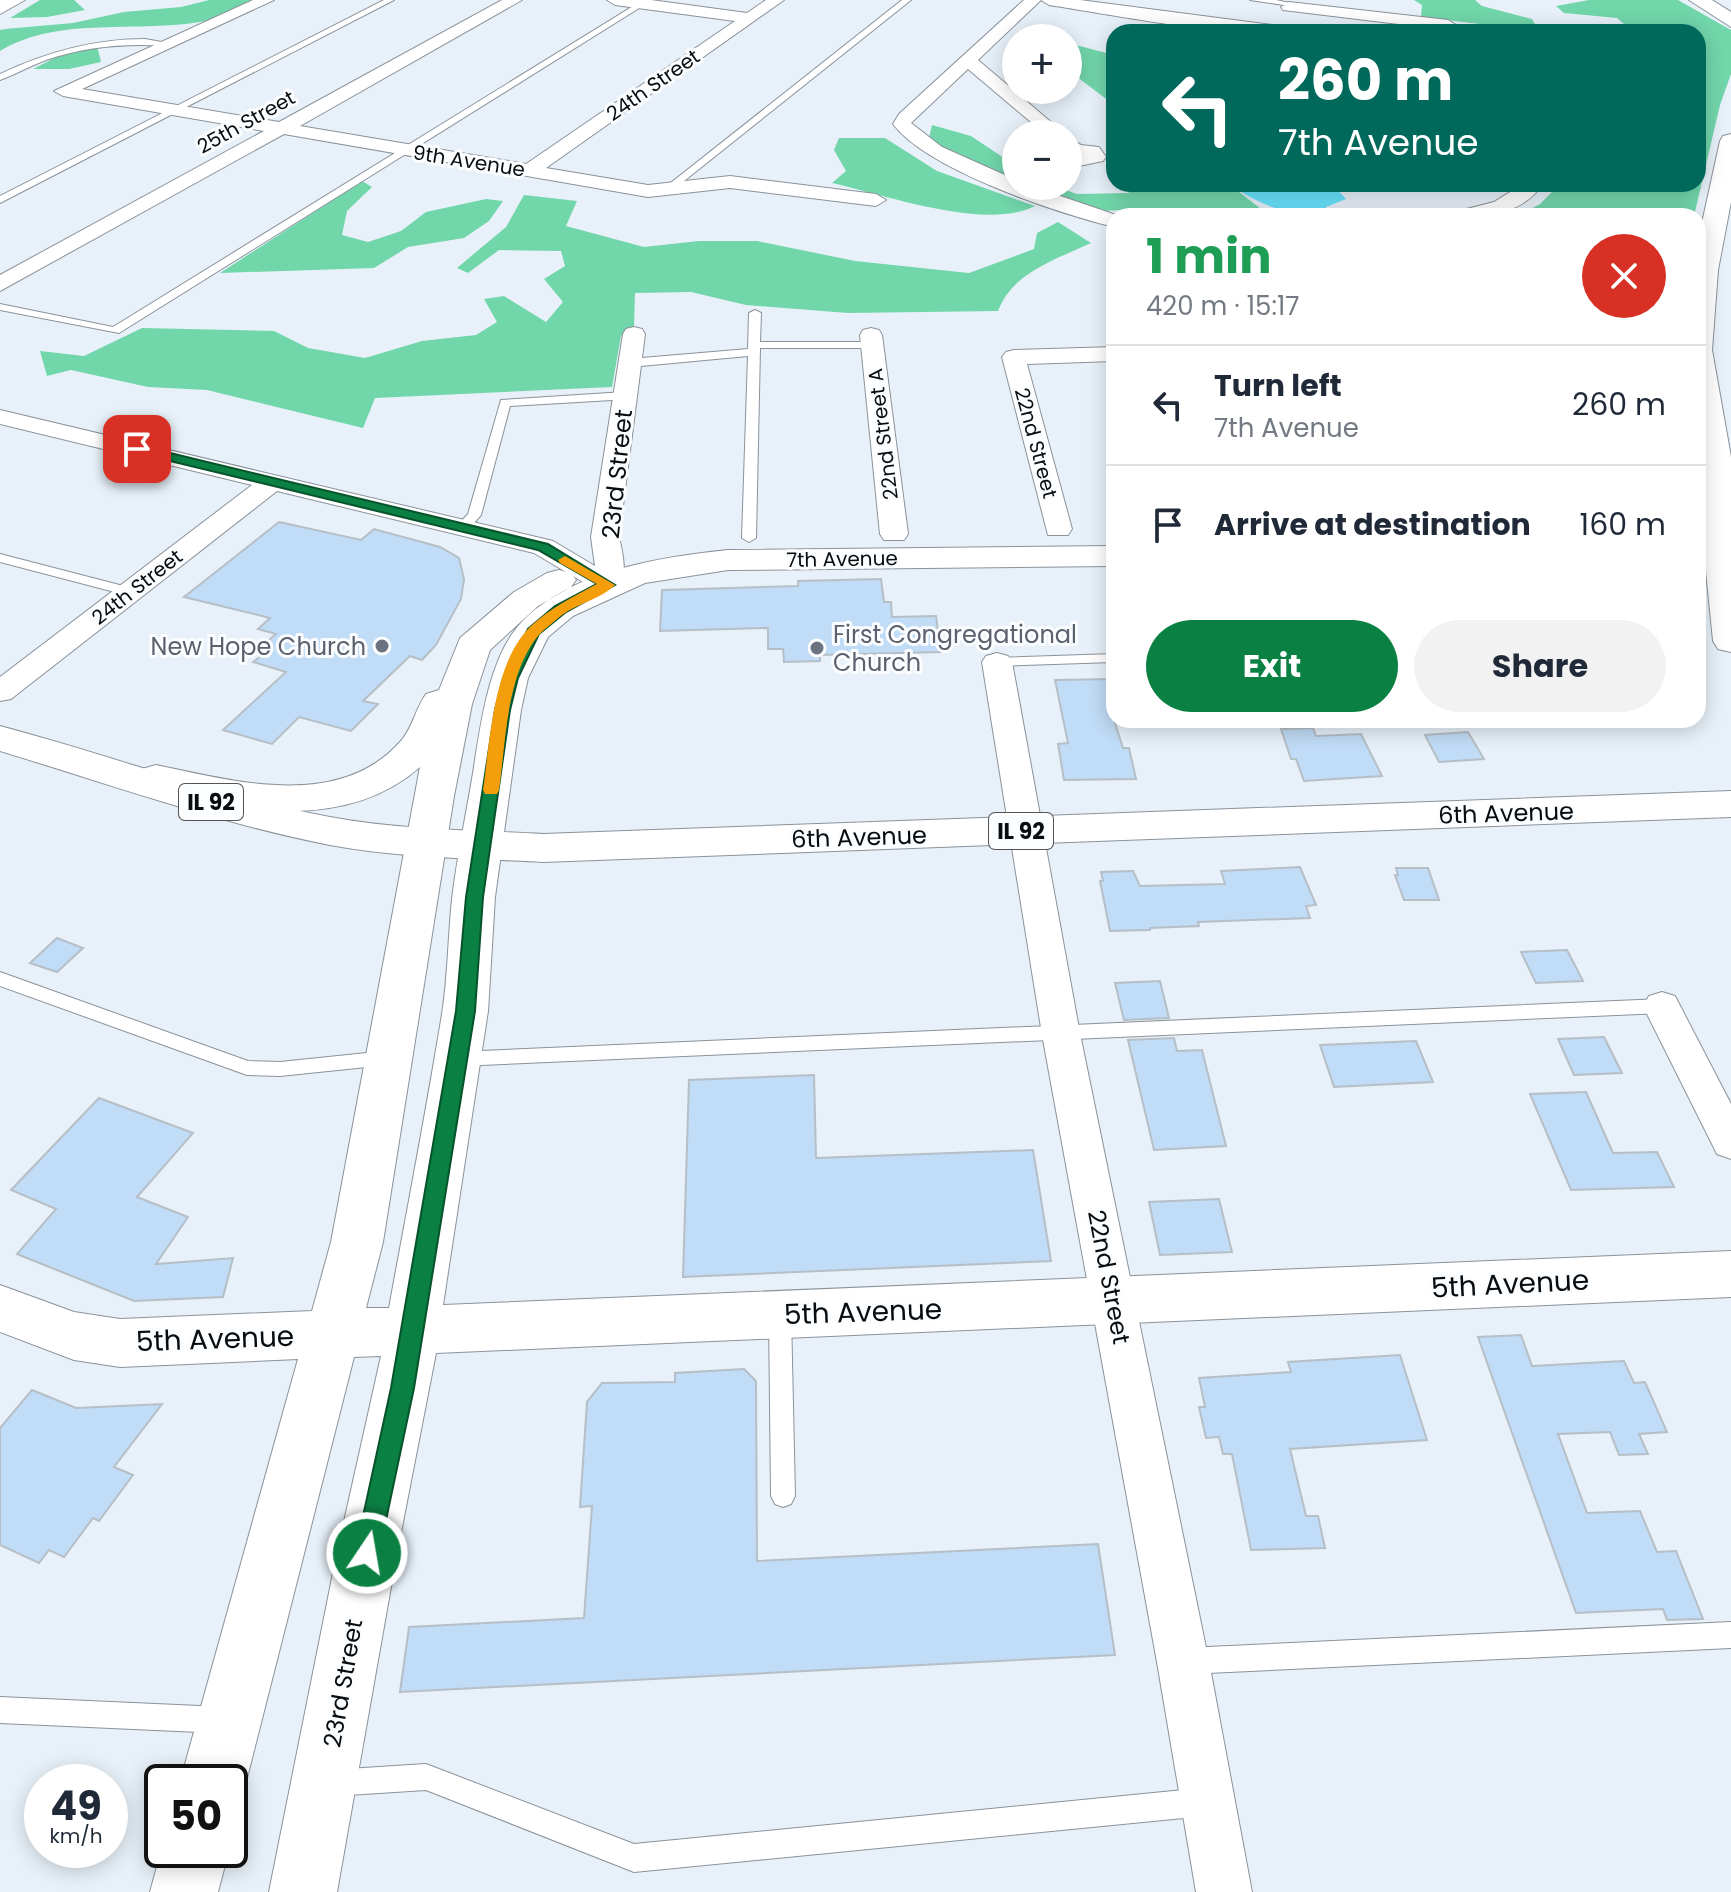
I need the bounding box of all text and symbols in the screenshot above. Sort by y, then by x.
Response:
map controls [1002,24,1082,200]
button: + [1002,24,1082,104]
text: 260 m [1278,41,1453,120]
street label: 24th Street [601,43,705,127]
icon: left [1146,56,1250,160]
street label: 25th Street [192,84,300,160]
text: 7th Avenue [1278,117,1479,168]
button: − [1002,120,1082,200]
street label: 9th Avenue [411,138,527,184]
text: 1 min [1146,223,1272,290]
button: close [1582,234,1666,318]
text: 420 m · 15:17 [1146,288,1299,324]
text: Turn left [1214,364,1342,407]
street label: 22nd Street A [861,367,905,501]
icon: left [1146,383,1190,427]
text: 260 m [1572,383,1666,426]
street label: 22nd Street [1008,385,1064,501]
street label: 23rd Street [594,408,640,540]
text: 7th Avenue [1214,410,1359,446]
pin [103,415,171,483]
icon: arrive [115,427,159,471]
icon: arrive [1146,503,1190,547]
text: Arrive at destination [1214,503,1531,546]
text: 160 m [1580,503,1666,546]
street label: 24th Street [86,543,188,631]
street label: 7th Avenue [786,544,898,574]
place label: First Congregational Church [833,618,1077,679]
button: Exit [1146,620,1398,712]
button: Share [1414,620,1666,712]
place label: New Hope Church [151,630,366,663]
marker: New Hope Church [373,637,391,655]
marker: First Congregational Church [808,639,826,657]
road number: IL 92 [179,784,243,820]
street label: 6th Avenue [1438,794,1574,832]
road number: IL 92 [989,813,1053,849]
street label: 6th Avenue [791,818,927,856]
street label: 22nd Street [1080,1207,1138,1347]
street label: 5th Avenue [1430,1260,1590,1308]
street label: 5th Avenue [783,1290,943,1334]
street label: 5th Avenue [135,1317,295,1361]
position arrow [325,1511,409,1595]
street label: 23rd Street [315,1616,371,1750]
speed limit sign: 50 [144,1764,248,1868]
text: 49 [50,1778,102,1834]
text: km/h [49,1822,103,1850]

